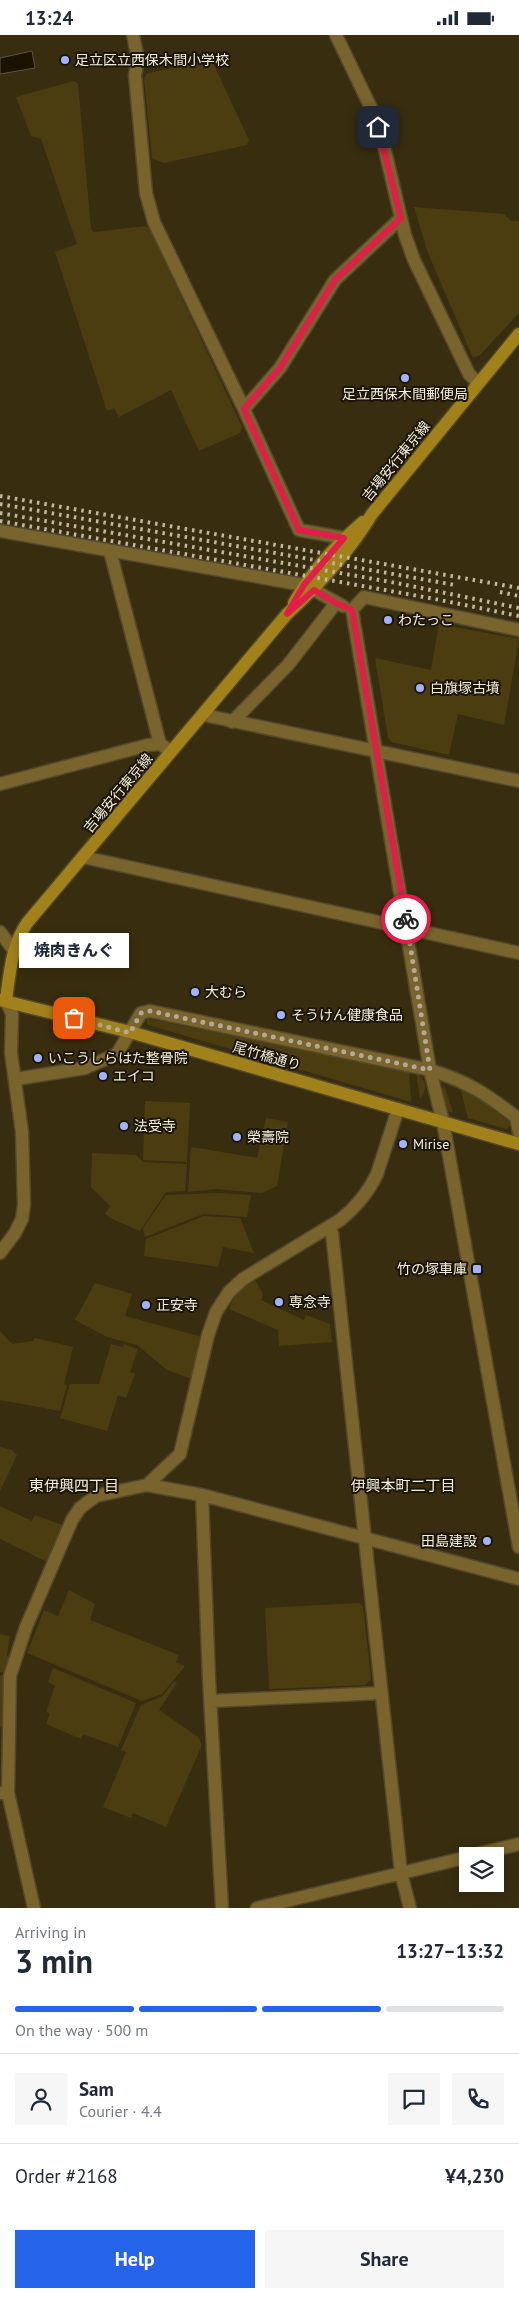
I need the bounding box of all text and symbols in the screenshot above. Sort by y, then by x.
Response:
text: 13:24 [25,6,73,30]
place label: 足立区立西保木間小学校 [75,51,229,69]
marker: 足立区立西保木間小学校 [59,54,71,66]
pin [357,106,399,148]
icon: home [364,113,392,141]
marker: 足立西保木間郵便局 [399,372,411,384]
place label: 足立西保木間郵便局 [342,385,468,403]
street label: 吉場安行東京線 [358,417,434,505]
place label: わたっこ [398,611,454,629]
marker: わたっこ [382,614,394,626]
place label: 白旗塚古墳 [430,679,500,697]
marker: 白旗塚古墳 [414,682,426,694]
street label: 吉場安行東京線 [80,750,156,836]
courier [381,894,431,944]
icon: bike [392,905,420,933]
callout: 焼肉きんぐ [19,933,129,968]
text: 焼肉きんぐ [34,940,114,960]
place label: 大むら [205,983,247,1001]
marker: 大むら [189,986,201,998]
pin [53,997,95,1039]
icon: bag [60,1004,88,1032]
place label: そうけん健康食品 [291,1006,403,1024]
marker: そうけん健康食品 [275,1009,287,1021]
street label: 尾竹橋通り [231,1038,303,1074]
place label: いこうしらはた整骨院 [48,1049,188,1067]
marker: いこうしらはた整骨院 [32,1052,44,1064]
place label: エイコ [113,1067,155,1085]
marker: エイコ [97,1070,109,1082]
place label: 法受寺 [134,1117,176,1135]
marker: 法受寺 [118,1120,130,1132]
place label: 榮壽院 [247,1128,289,1146]
marker: 榮壽院 [231,1131,243,1143]
place label: Mirise [413,1135,449,1153]
marker: Mirise [397,1138,409,1150]
place label: 竹の塚車庫 [397,1260,467,1278]
marker: 竹の塚車庫 [471,1263,483,1275]
place label: 専念寺 [289,1293,331,1311]
place label: 正安寺 [156,1296,198,1314]
marker: 専念寺 [273,1296,285,1308]
marker: 正安寺 [140,1299,152,1311]
district label: 東伊興四丁目 [29,1476,119,1495]
district label: 伊興本町二丁目 [350,1476,456,1495]
place label: 田島建設 [421,1532,477,1550]
marker: 田島建設 [481,1535,493,1547]
map controls [459,1847,504,1892]
button: layers [459,1847,504,1892]
text: Arriving in [15,1922,86,1942]
text: 13:27–13:32 [396,1939,504,1963]
text: 3 min [15,1940,93,1982]
text: On the way · 500 m [15,2020,148,2040]
button: person [15,2073,67,2125]
button: chat [388,2073,440,2125]
button: phone [452,2073,504,2125]
text: Sam [79,2077,114,2101]
text: Courier · 4.4 [79,2101,162,2121]
text: Order #2168 [15,2164,118,2188]
text: ¥4,230 [445,2164,504,2188]
button: Help [15,2230,255,2288]
button: Share [265,2230,504,2288]

